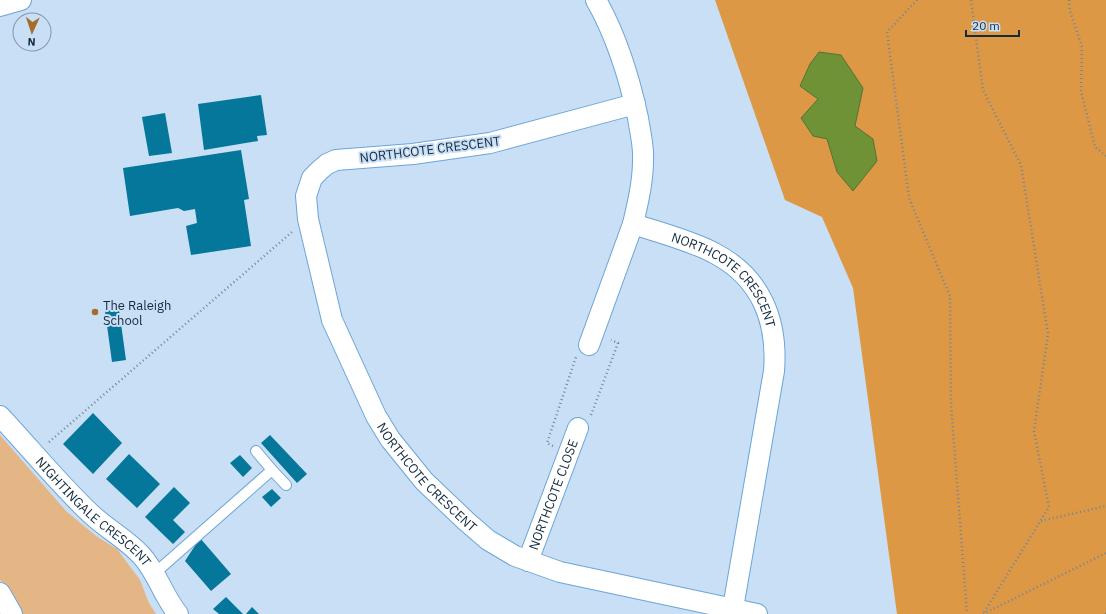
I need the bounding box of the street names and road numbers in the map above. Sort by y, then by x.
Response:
street label: NORTHCOTE CRESCENT [359,132,502,167]
street label: NORTHCOTE CRESCENT [669,229,779,329]
street label: NORTHCOTE CRESCENT [373,420,481,536]
street label: NORTHCOTE CLOSE [525,437,582,552]
street label: NIGHTINGALE CRESCENT [32,453,155,570]

